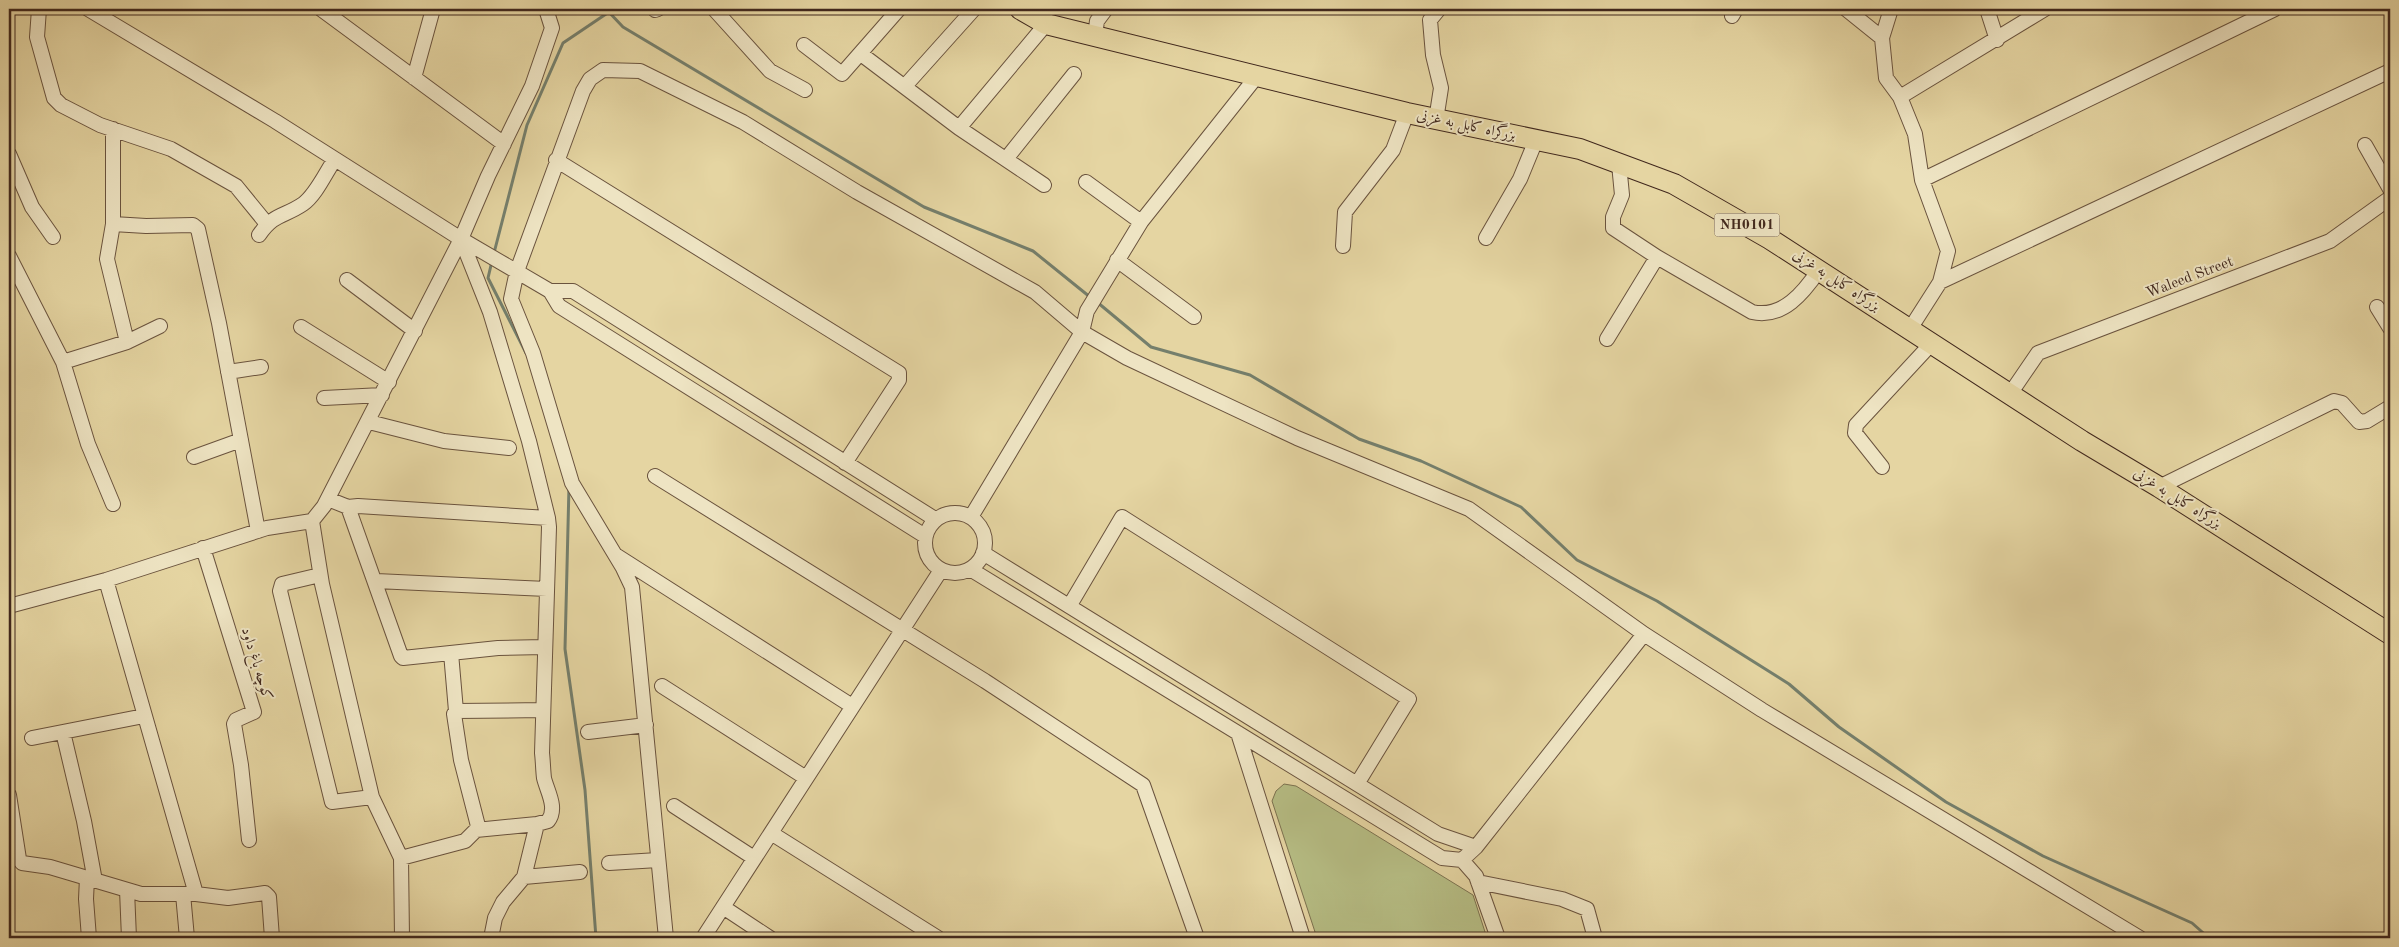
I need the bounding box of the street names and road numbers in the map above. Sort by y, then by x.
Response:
street label: بزرگراه کابل به غزنی [1415,104,1518,146]
road number: NH0101 [1714,214,1780,236]
street label: بزرگراه کابل به غزنی [1789,244,1885,317]
street label: Waleed Street [2144,255,2236,301]
street label: بزرگراه کابل به غزنی [2129,463,2226,534]
street label: کوچه باغ داود [234,625,275,703]

